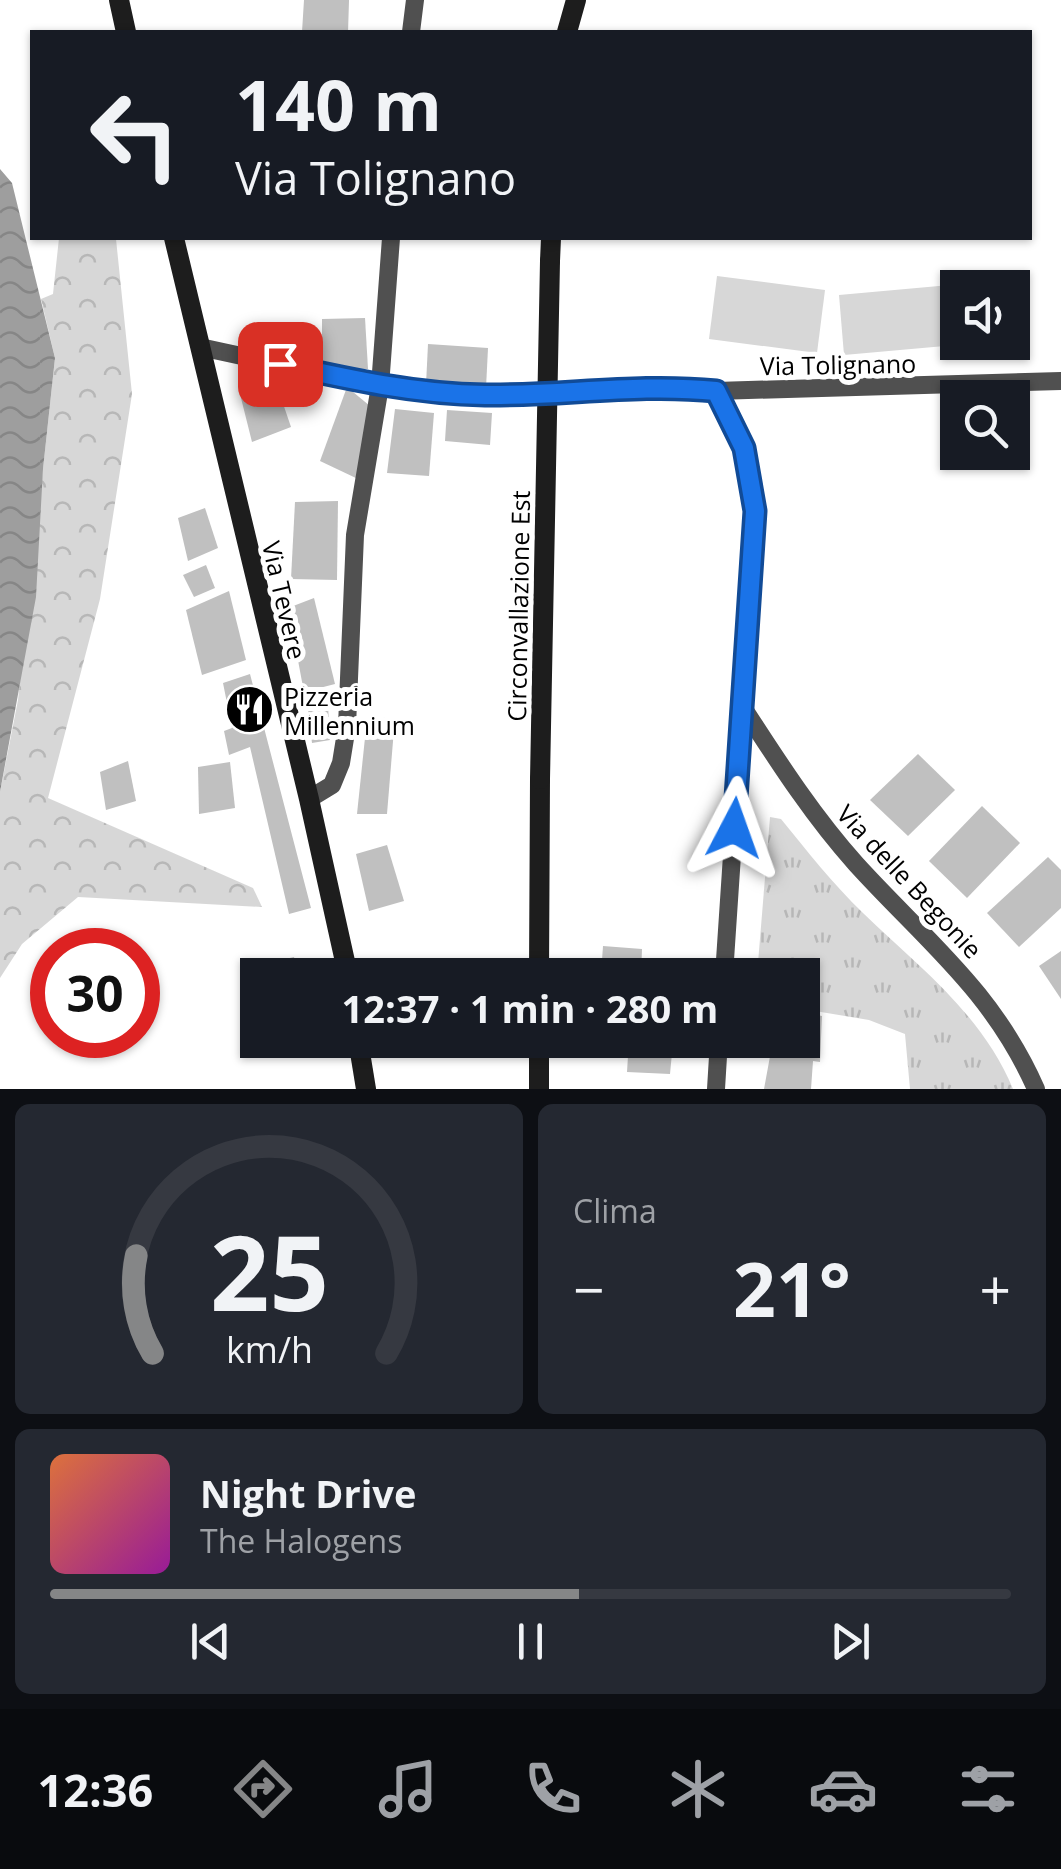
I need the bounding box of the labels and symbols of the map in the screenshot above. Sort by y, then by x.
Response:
pin [238,322,323,407]
street label: Via Tolignano [760,346,916,382]
street label: Circonvallazione Est [499,490,537,722]
street label: Via Tevere [255,538,315,662]
place label: Pizzeria Millennium [284,679,415,742]
restaurant icon: Pizzeria Millennium [223,684,275,736]
position arrow [682,776,786,880]
street label: Via delle Begonie [830,797,990,965]
speed limit sign: 30 [30,928,160,1058]

